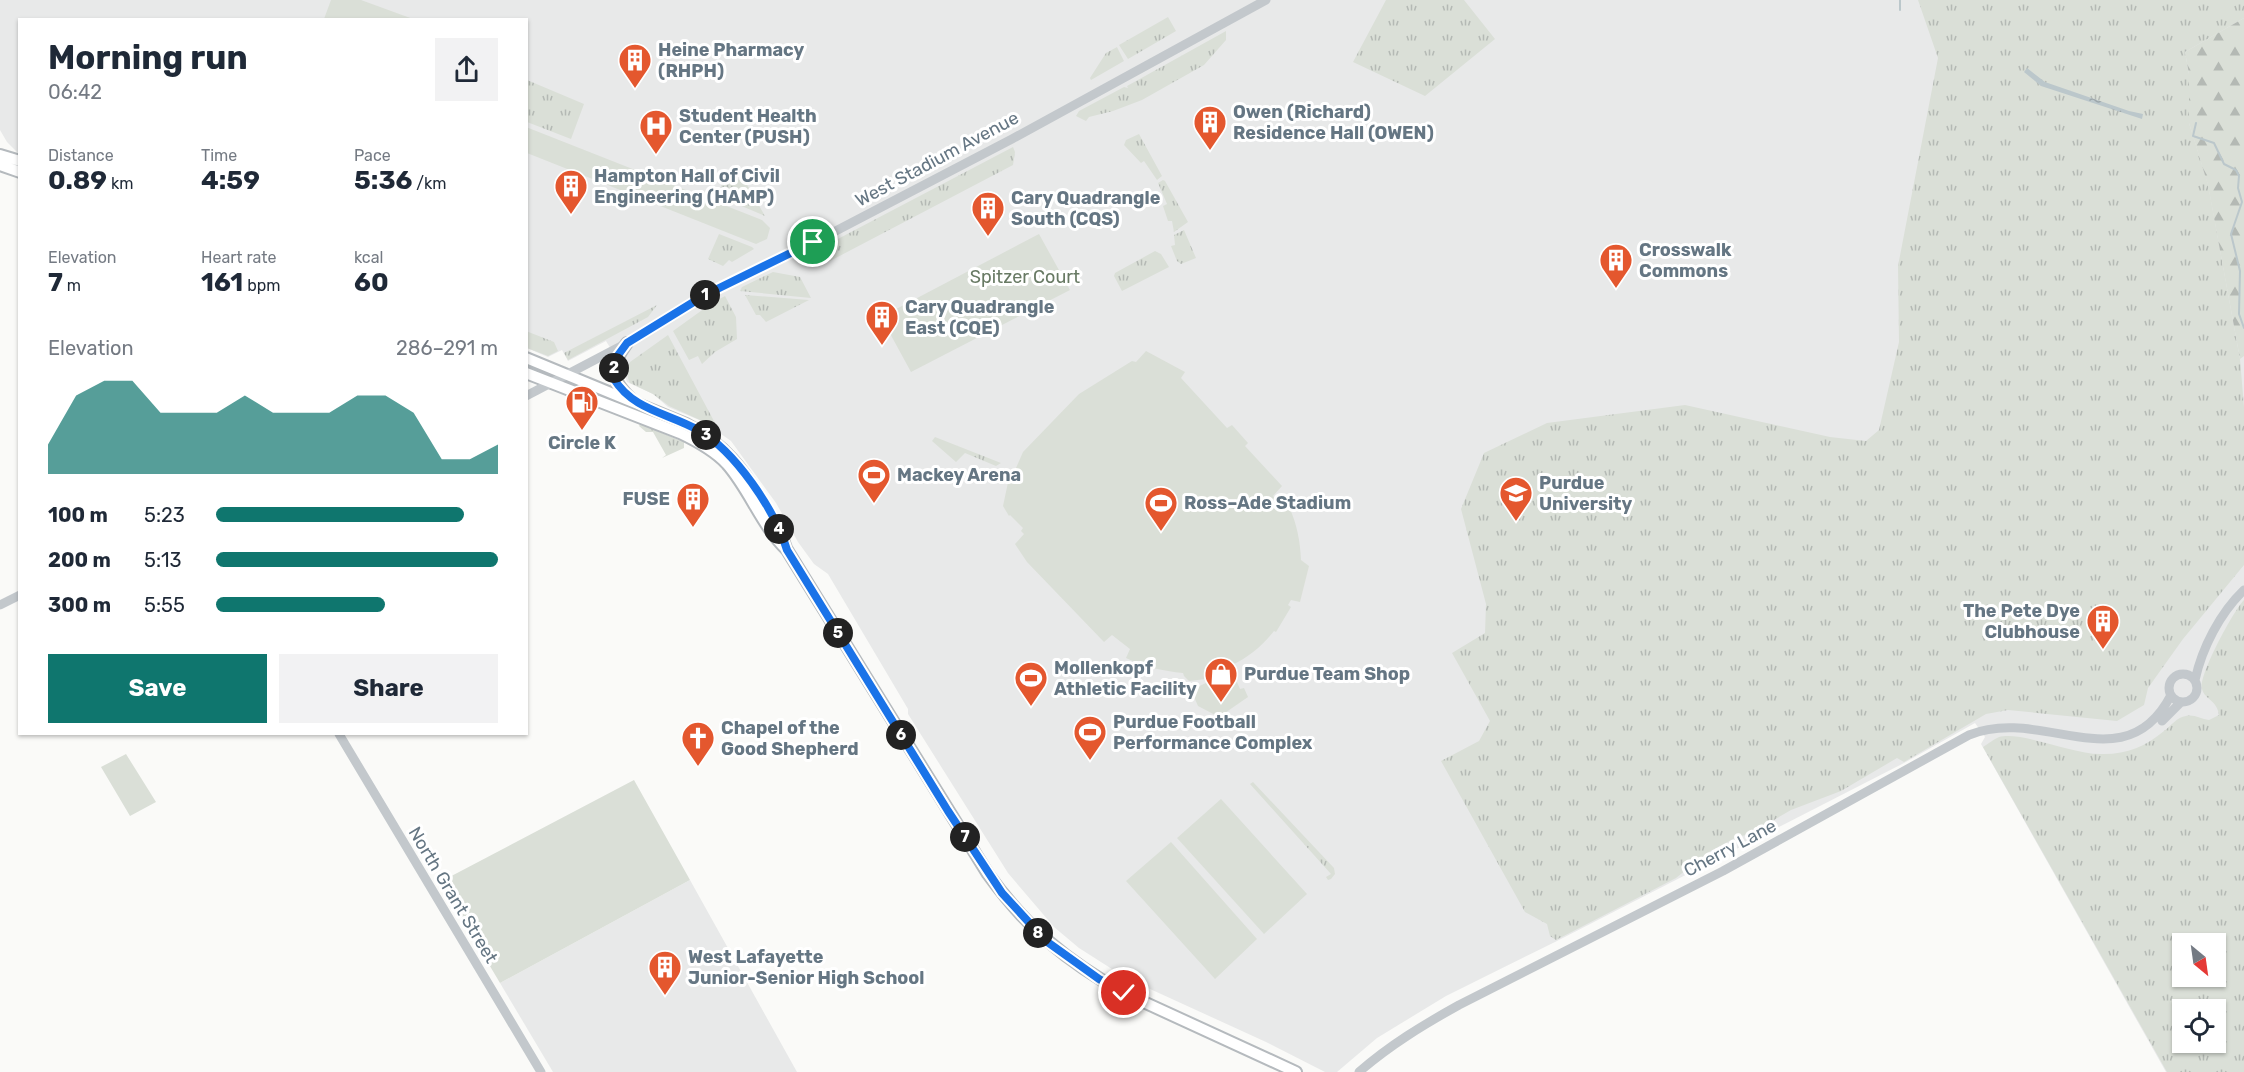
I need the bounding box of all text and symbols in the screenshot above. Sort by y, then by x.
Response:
text: Morning run [48,38,248,77]
button: share [435,38,498,101]
place label: Heine Pharmacy (RHPH) [658,39,804,82]
building icon: Heine Pharmacy (RHPH) [617,42,653,89]
text: 06:42 [48,80,102,104]
place label: Owen (Richard) Residence Hall (OWEN) [1233,101,1434,144]
building icon: Owen (Richard) Residence Hall (OWEN) [1192,104,1228,151]
place label: Student Health Center (PUSH) [679,105,817,148]
street label: West Stadium Avenue [852,107,1022,211]
hospital icon: Student Health Center (PUSH) [638,108,674,155]
text: Distance [48,146,114,165]
text: Time [201,146,237,165]
text: Pace [354,146,391,165]
text: 0.89 [48,165,107,196]
text: 4:59 [201,165,260,196]
text: 5:36 [354,165,412,196]
place label: Hampton Hall of Civil Engineering (HAMP) [594,165,780,208]
building icon: Hampton Hall of Civil Engineering (HAMP) [553,168,589,215]
text: km [107,174,133,193]
text: /km [412,174,447,193]
place label: Cary Quadrangle South (CQS) [1011,187,1161,230]
building icon: Cary Quadrangle South (CQS) [970,190,1006,237]
pin [787,216,838,267]
icon: arrive [796,225,829,258]
place label: Crosswalk Commons [1639,239,1732,282]
building icon: Crosswalk Commons [1598,242,1634,289]
text: Elevation [48,248,117,267]
text: Heart rate [201,248,276,267]
text: kcal [354,248,383,267]
park label: Spitzer Court [970,266,1080,288]
text: 7 [48,267,63,298]
text: 161 [201,267,243,298]
text: 60 [354,267,389,298]
text: m [63,276,81,295]
text: bpm [243,276,280,295]
pin: 1 [690,280,720,310]
text: 1 [701,285,709,304]
place label: Cary Quadrangle East (CQE) [905,296,1055,339]
building icon: Cary Quadrangle East (CQE) [864,299,900,346]
text: Elevation [48,336,134,360]
text: 286–291 m [396,336,498,360]
pin: 2 [599,353,629,383]
text: 2 [609,358,619,377]
fuel station icon: Circle K [564,384,600,431]
pin: 3 [691,420,721,450]
text: 3 [701,425,711,444]
place label: Circle K [548,432,616,454]
sports icon: Mackey Arena [856,457,892,504]
place label: Mackey Arena [897,464,1021,486]
place label: Purdue University [1539,472,1632,515]
school or university icon: Purdue University [1498,475,1534,522]
building icon: FUSE [675,481,711,528]
sports icon: Ross–Ade Stadium [1143,485,1179,532]
place label: FUSE [622,488,670,510]
place label: Ross–Ade Stadium [1184,492,1351,514]
text: 100 m [48,503,108,527]
text: 5:23 [144,503,185,527]
pin: 4 [764,514,794,544]
text: 4 [774,519,784,538]
text: 200 m [48,548,111,572]
text: 5:13 [144,548,182,572]
text: 300 m [48,593,111,617]
text: 5:55 [144,593,185,617]
place label: The Pete Dye Clubhouse [1963,600,2080,643]
building icon: The Pete Dye Clubhouse [2085,603,2121,650]
pin: 5 [823,618,853,648]
text: 5 [833,623,843,642]
button: Save [48,654,267,723]
button: Share [279,654,498,723]
shop icon: Purdue Team Shop [1203,656,1239,703]
place label: Mollenkopf Athletic Facility [1054,657,1197,700]
sports icon: Mollenkopf Athletic Facility [1013,660,1049,707]
place label: Purdue Team Shop [1244,663,1410,685]
place label: Purdue Football Performance Complex [1113,711,1313,754]
sports icon: Purdue Football Performance Complex [1072,714,1108,761]
place label: Chapel of the Good Shepherd [721,717,859,760]
church icon: Chapel of the Good Shepherd [680,720,716,767]
pin: 6 [886,720,916,750]
text: 6 [896,725,906,744]
street label: Cherry Lane [1680,814,1780,882]
pin: 7 [950,822,980,852]
street label: North Grant Street [404,823,502,967]
text: 7 [960,827,970,846]
pin: 8 [1023,918,1053,948]
text: 8 [1033,923,1043,942]
north arrow [2172,933,2226,987]
map controls [2172,933,2226,1053]
place label: West Lafayette Junior-Senior High School [688,946,925,989]
building icon: West Lafayette Junior-Senior High School [647,949,683,996]
pin [1098,967,1149,1018]
icon: check [1107,976,1140,1009]
button: locate [2172,999,2226,1053]

